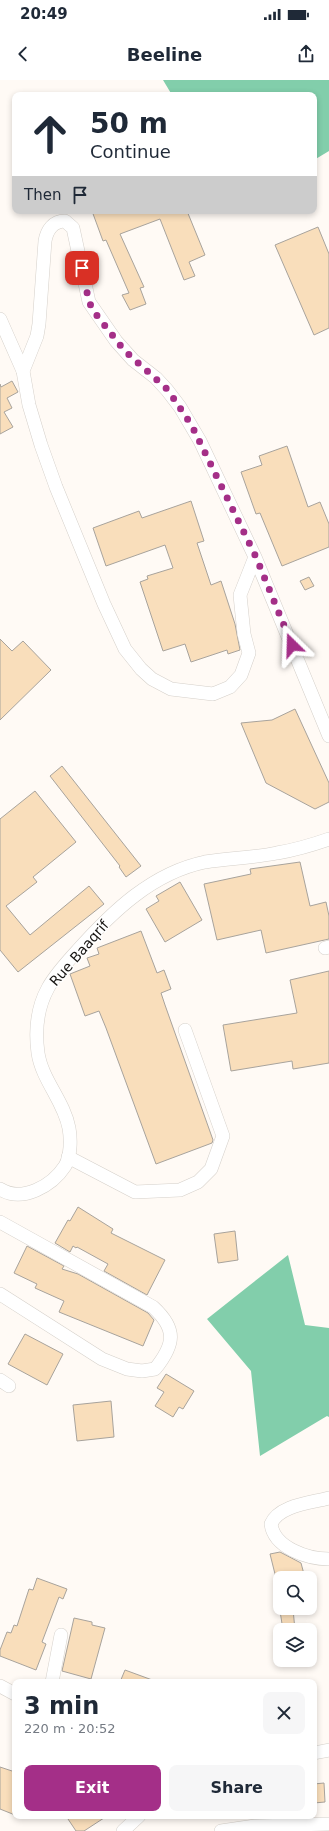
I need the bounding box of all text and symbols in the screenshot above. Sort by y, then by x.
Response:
text: 20:49 [20,5,68,23]
icon: back [12,43,34,65]
icon: share [295,43,317,65]
text: Beeline [127,44,202,65]
text: 50 m [90,107,168,140]
icon: ahead [24,108,76,160]
text: Continue [90,141,171,162]
icon: arrive [69,184,91,206]
text: Then [24,186,61,204]
pin [65,251,99,285]
icon: arrive [71,257,93,279]
position arrow [271,624,313,666]
street label: Rue Baaqrif [46,916,112,989]
map controls [273,1571,317,1667]
button: search [273,1571,317,1615]
button: layers [273,1623,317,1667]
text: 3 min [24,1692,99,1720]
button: close [263,1692,305,1734]
text: 220 m · 20:52 [24,1721,115,1736]
button: Exit [24,1765,161,1811]
button: Share [169,1765,305,1811]

